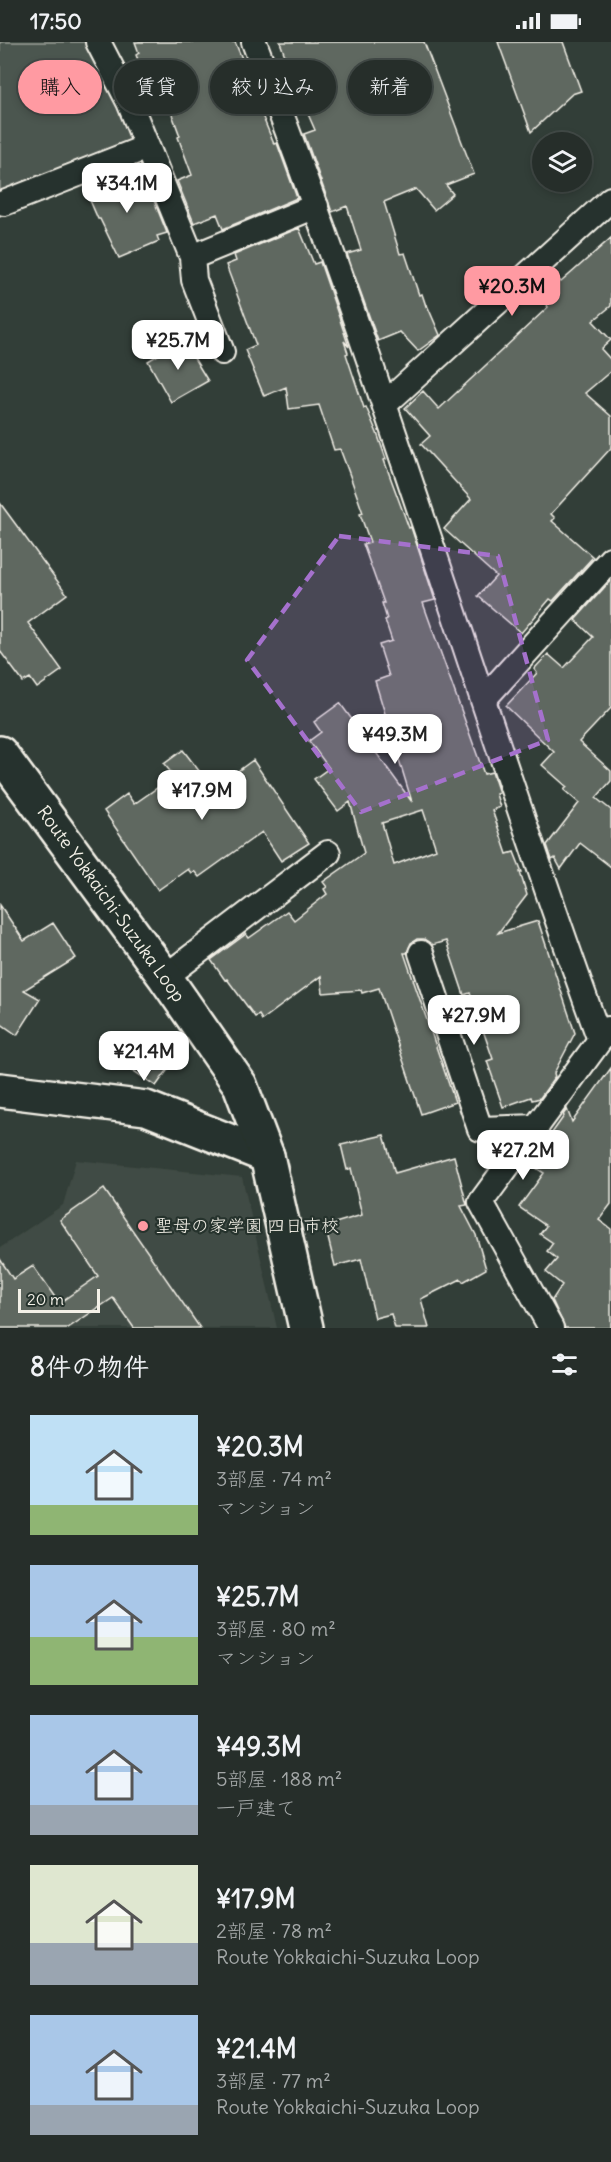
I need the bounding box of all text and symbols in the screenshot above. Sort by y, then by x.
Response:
text: 17:50 [30,7,82,35]
chip: 購入 [18,60,102,114]
chip: 賃貸 [114,60,198,114]
chip: 絞り込み [210,60,336,114]
chip: 新着 [348,60,432,114]
map controls [532,132,592,192]
button: layers [532,132,592,192]
pin: ¥34.1M [78,163,176,214]
text: ¥34.1M [96,170,158,195]
pin: ¥20.3M [463,266,561,317]
text: ¥20.3M [478,273,546,298]
pin: ¥25.7M [129,320,227,371]
text: ¥25.7M [146,327,210,352]
pin: ¥49.3M [346,714,444,765]
text: ¥49.3M [362,721,428,746]
pin: ¥17.9M [153,770,251,821]
text: ¥17.9M [171,777,233,802]
street label: Route Yokkaichi-Suzuka Loop [32,801,190,1006]
pin: ¥27.9M [425,995,523,1046]
text: ¥27.9M [442,1002,506,1027]
pin: ¥21.4M [95,1031,193,1082]
text: ¥21.4M [113,1038,175,1063]
pin: ¥27.2M [474,1130,572,1181]
text: ¥27.2M [491,1137,555,1162]
place label: 聖母の家学園 四日市校 [155,1214,339,1237]
marker: 聖母の家学園 四日市校 [136,1219,150,1233]
scale bar [18,1286,100,1314]
text: 20 m [27,1289,64,1309]
icon: filters [548,1348,581,1381]
text: 8件の物件 [30,1350,149,1383]
text: ¥20.3M [216,1430,304,1463]
icon: home [78,1439,150,1511]
text: 3部屋 · 74 m² [216,1466,332,1491]
text: マンション [216,1495,315,1520]
text: ¥25.7M [216,1580,300,1613]
icon: home [78,1589,150,1661]
text: 3部屋 · 80 m² [216,1616,336,1641]
text: マンション [216,1645,315,1670]
text: ¥49.3M [216,1730,302,1763]
icon: home [78,1739,150,1811]
text: 5部屋 · 188 m² [216,1766,342,1791]
text: 一戸建て [216,1795,296,1820]
text: ¥17.9M [216,1882,296,1915]
icon: home [78,1889,150,1961]
text: 2部屋 · 78 m² [216,1918,332,1943]
text: Route Yokkaichi-Suzuka Loop [216,1944,480,1969]
text: ¥21.4M [216,2032,297,2065]
icon: home [78,2039,150,2111]
text: 3部屋 · 77 m² [216,2068,331,2093]
text: Route Yokkaichi-Suzuka Loop [216,2094,480,2119]

